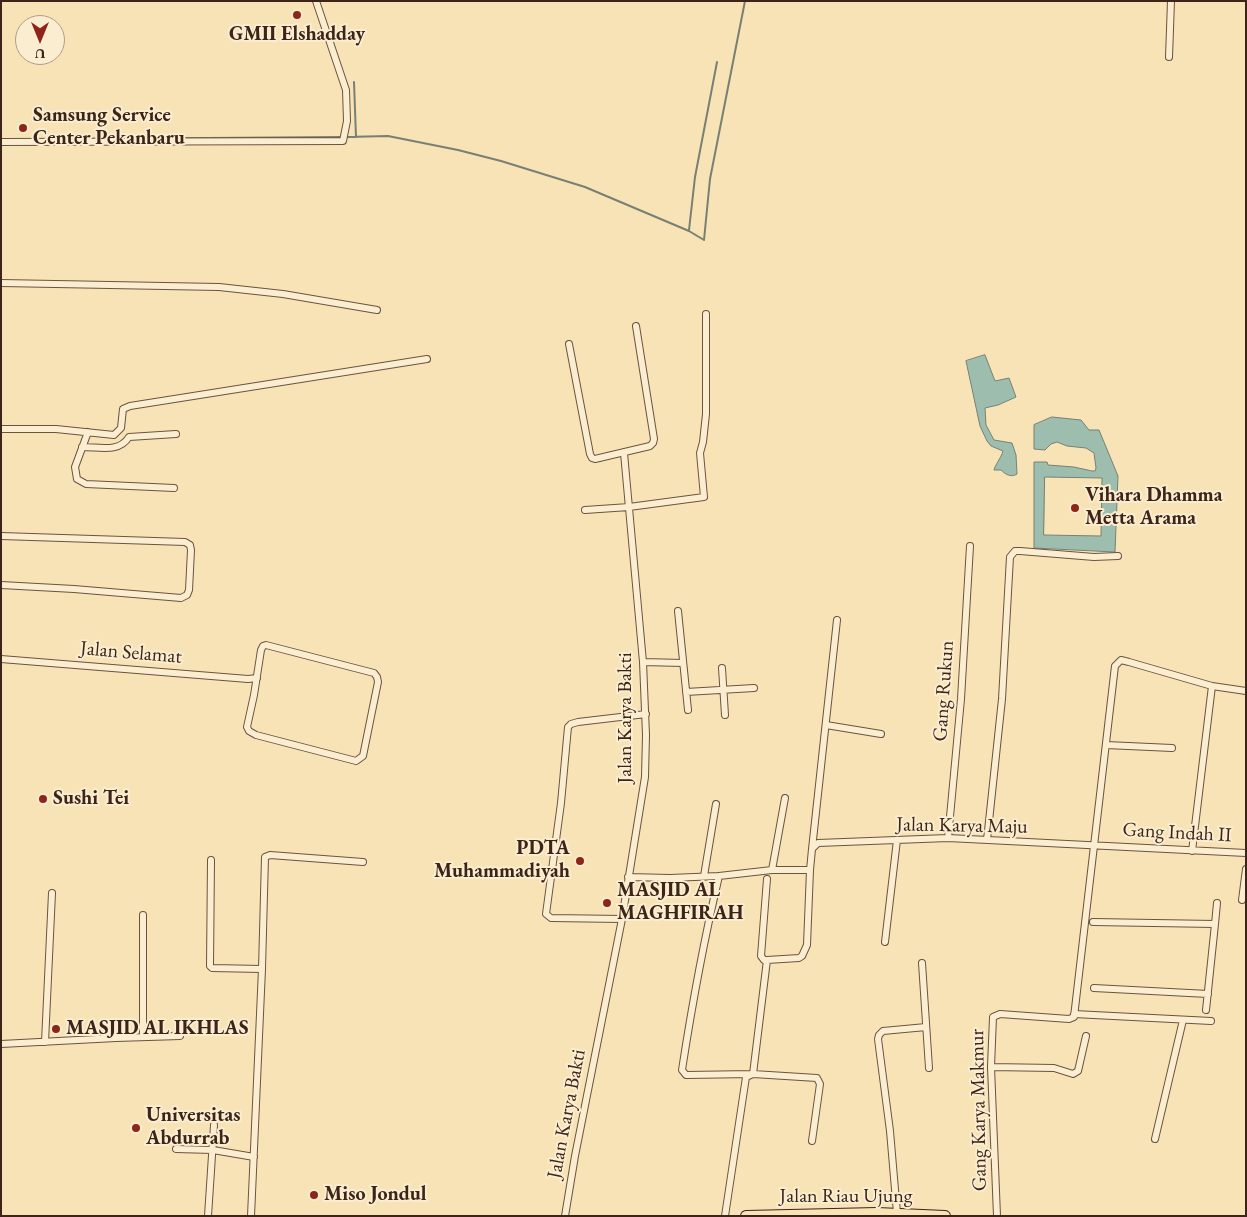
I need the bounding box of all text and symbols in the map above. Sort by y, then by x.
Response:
marker: GMII Elshadday [291,9,303,21]
north arrow [15,15,65,65]
place label: GMII Elshadday [229,23,365,47]
text: U [35,45,45,63]
place label: Samsung Service Center Pekanbaru [33,104,185,151]
marker: Samsung Service Center Pekanbaru [17,122,29,134]
place label: Vihara Dhamma Metta Arama [1085,484,1222,531]
marker: Vihara Dhamma Metta Arama [1069,502,1081,514]
street label: Jalan Selamat [79,637,183,669]
street label: Gang Rukun [929,640,959,742]
street label: Jalan Karya Bakti [614,652,638,784]
place label: Sushi Tei [53,787,129,811]
marker: Sushi Tei [37,793,49,805]
street label: Jalan Karya Maju [896,813,1028,839]
street label: Gang Indah II [1122,818,1232,848]
place label: PDTA Muhammadiyah [434,837,570,884]
marker: PDTA Muhammadiyah [574,855,586,867]
place label: MASJID AL MAGHFIRAH [617,879,743,926]
marker: MASJID AL MAGHFIRAH [601,897,613,909]
place label: MASJID AL IKHLAS [66,1017,249,1041]
marker: MASJID AL IKHLAS [50,1023,62,1035]
street label: Gang Karya Makmur [966,1029,992,1191]
street label: Jalan Karya Bakti [543,1047,591,1181]
place label: Universitas Abdurrab [146,1104,240,1151]
marker: Universitas Abdurrab [130,1122,142,1134]
place label: Miso Jondul [324,1183,426,1207]
street label: Jalan Riau Ujung [780,1185,912,1209]
marker: Miso Jondul [308,1189,320,1201]

